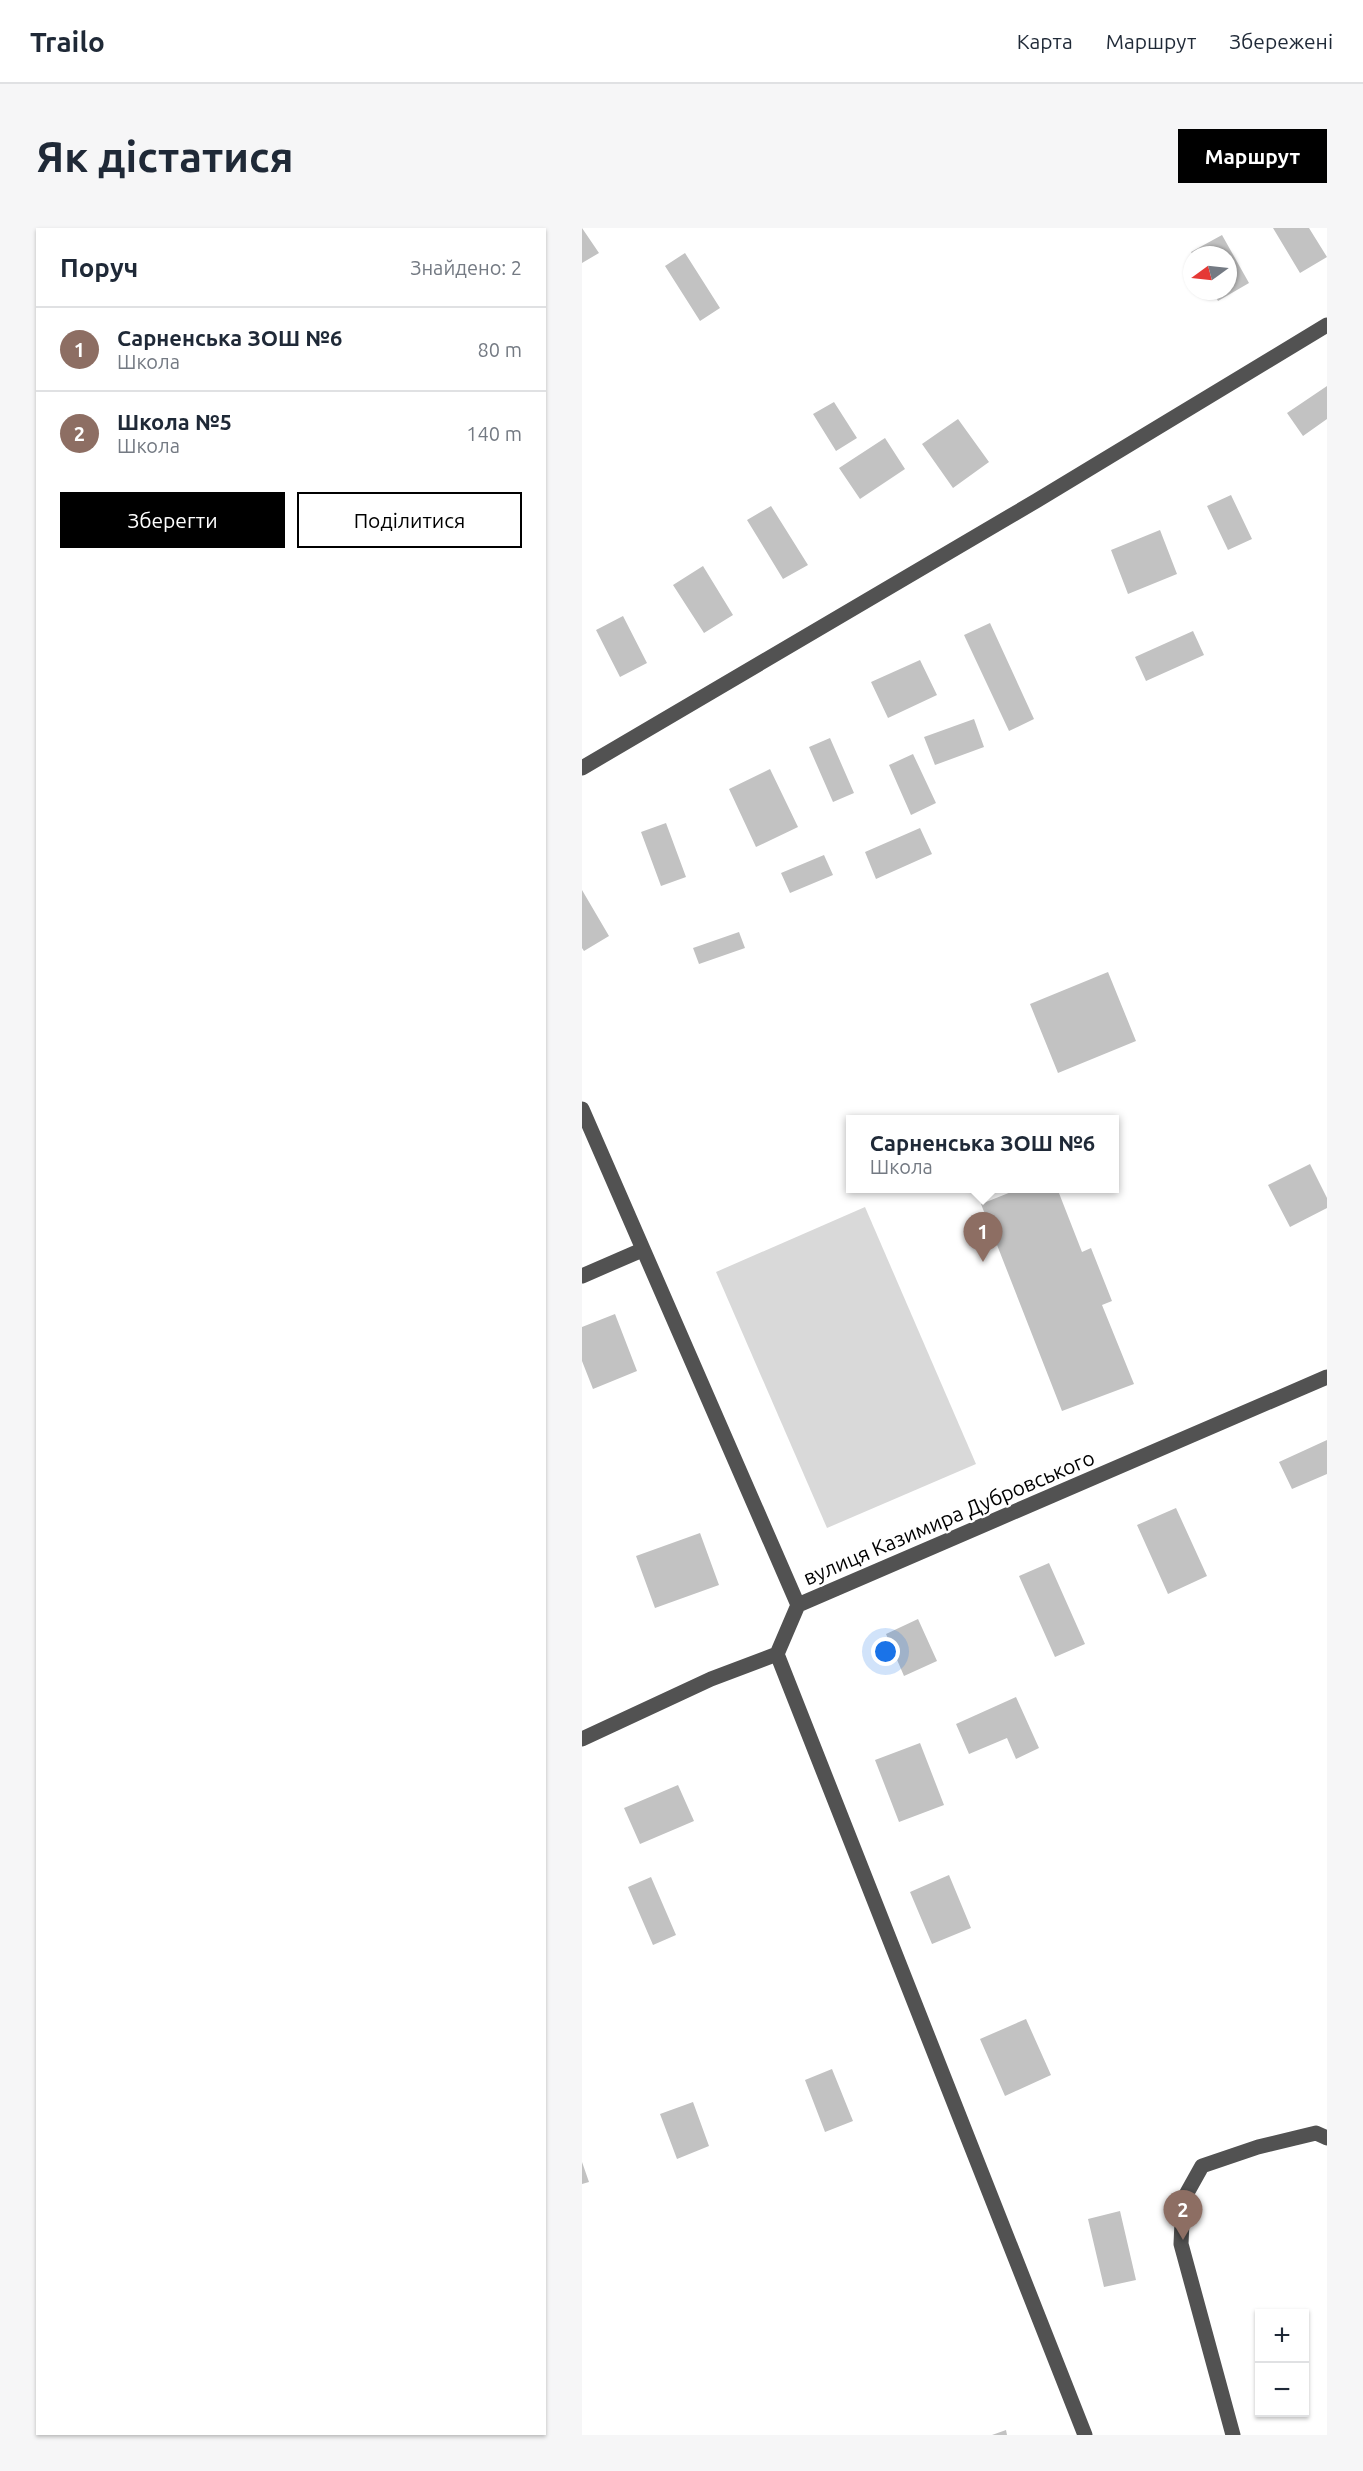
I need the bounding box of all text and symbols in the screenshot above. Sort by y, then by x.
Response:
text: Trailo [30,26,105,57]
text: Карта [1017,29,1073,53]
text: Маршрут [1106,29,1196,53]
text: Збережені [1229,29,1333,53]
button: Маршрут [1178,129,1327,183]
text: Як дістатися [36,133,294,180]
north arrow [1183,246,1237,300]
text: Поруч [60,253,138,282]
text: Знайдено: 2 [410,256,522,279]
text: Сарненська ЗОШ №6 [117,325,342,350]
text: 1 [74,338,85,361]
text: 80 m [478,338,522,361]
text: Школа [117,350,180,373]
text: Школа №5 [117,409,232,434]
text: 2 [74,422,85,445]
text: 140 m [466,422,522,445]
text: Школа [117,434,180,457]
button: Зберегти [60,492,285,548]
button: Поділитися [297,492,522,548]
popup [846,1115,1119,1193]
text: Сарненська ЗОШ №6 [870,1130,1095,1155]
text: Школа [870,1155,933,1178]
pin: 1 [964,1212,1002,1262]
street label: вулиця Казимира Дубровського [799,1445,1098,1589]
your location [871,1637,900,1666]
pin: 2 [1164,2190,1202,2240]
map controls [1255,2309,1309,2417]
button: + [1255,2309,1309,2363]
button: − [1255,2363,1309,2417]

